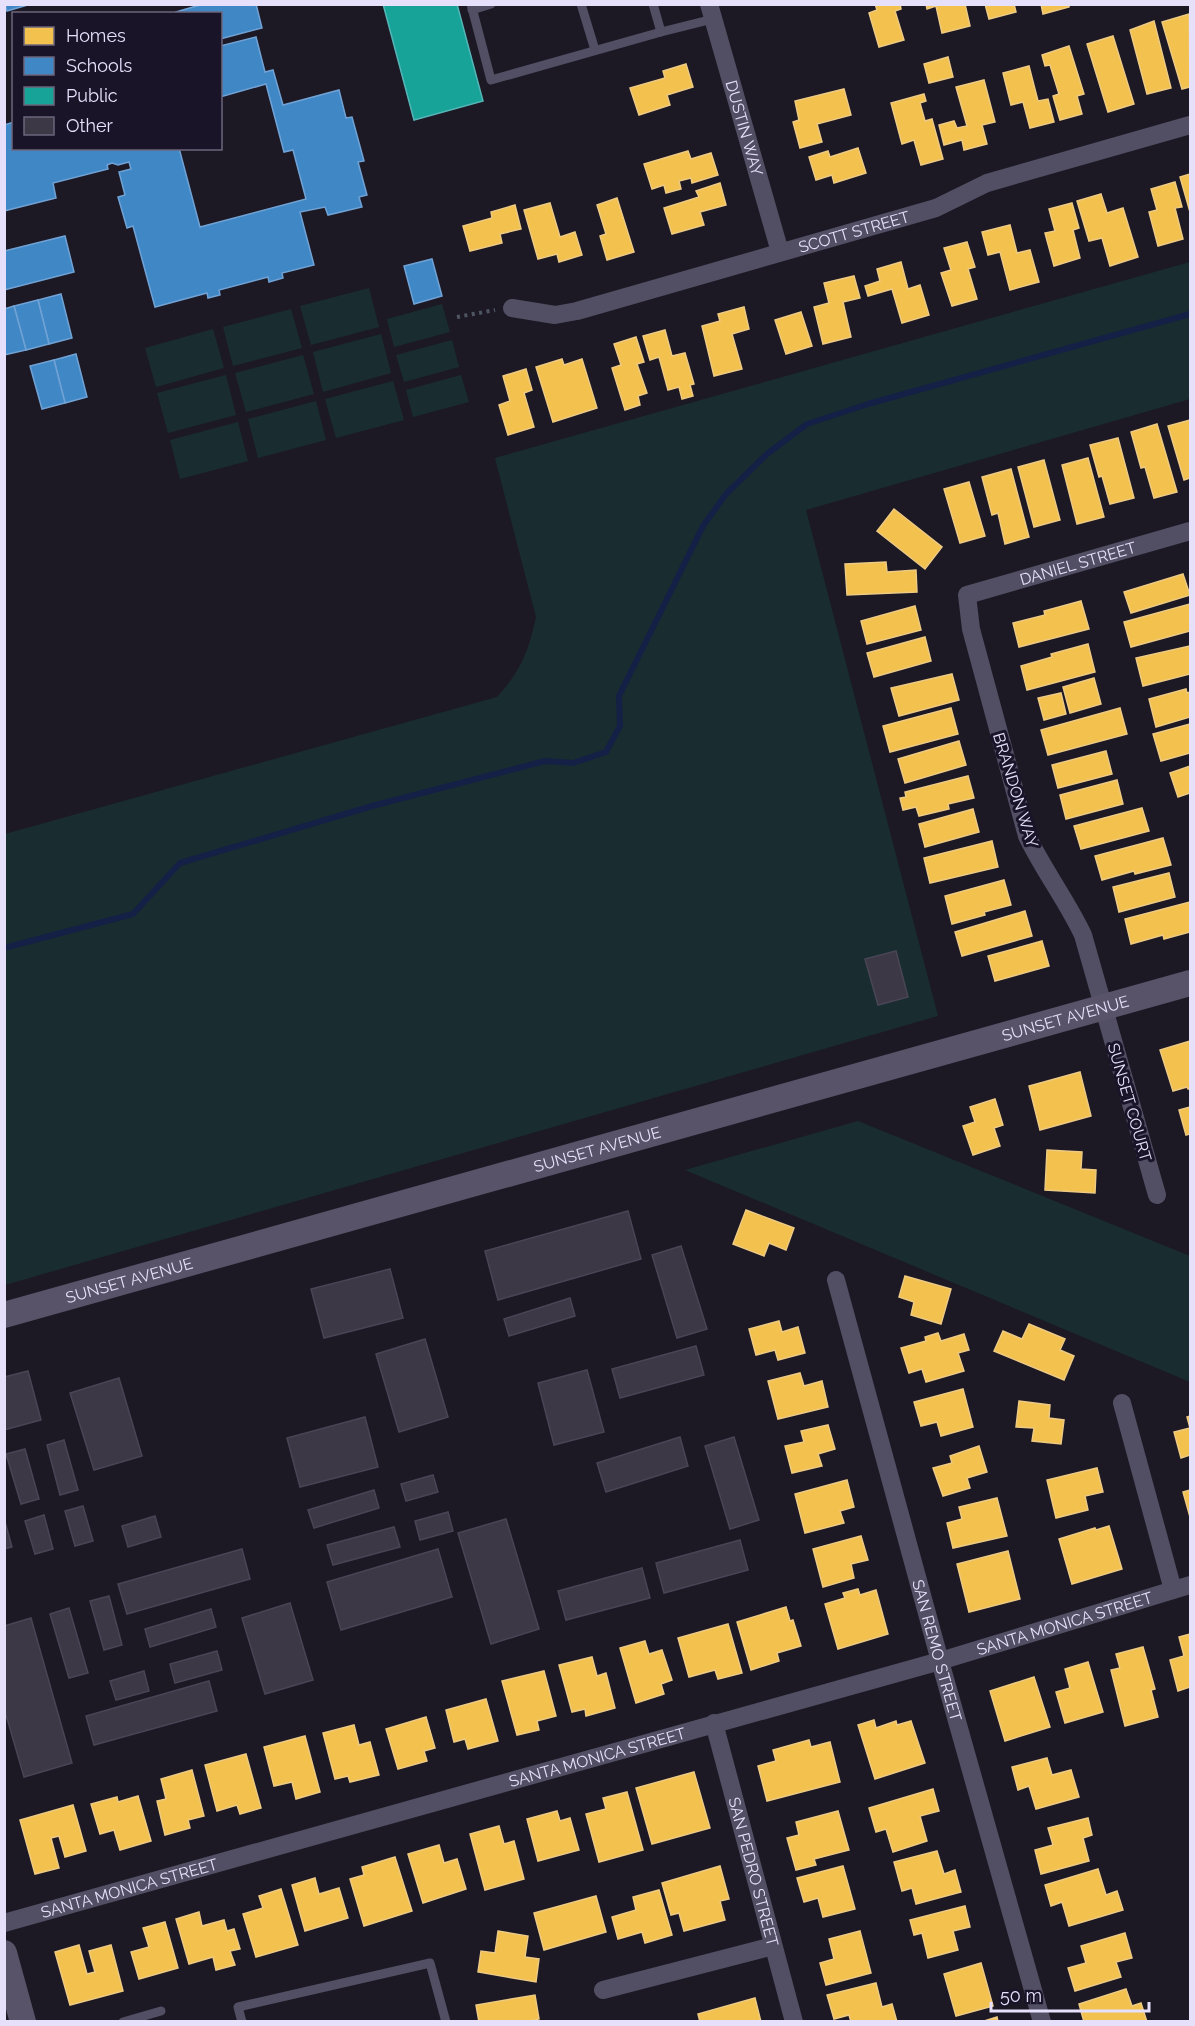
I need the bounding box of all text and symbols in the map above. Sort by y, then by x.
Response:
legend [12,12,222,150]
text: Homes [66,25,126,46]
text: Schools [66,55,133,76]
street label: DUSTIN WAY [721,78,767,179]
text: Public [66,85,118,106]
text: Other [66,115,114,136]
street label: SCOTT STREET [796,207,912,257]
street label: DANIEL STREET [1018,538,1138,589]
street label: BRANDON WAY [989,730,1042,851]
street label: SUNSET AVENUE [1000,992,1131,1045]
street label: SUNSET COURT [1104,1041,1156,1164]
street label: SUNSET AVENUE [532,1123,663,1176]
street label: SUNSET AVENUE [64,1254,195,1307]
street label: SAN REMO STREET [908,1577,966,1724]
street label: SANTA MONICA STREET [974,1588,1155,1659]
street label: SANTA MONICA STREET [507,1724,688,1791]
street label: SAN PEDRO STREET [724,1795,782,1949]
street label: SANTA MONICA STREET [39,1855,220,1922]
scale bar [991,1975,1148,2013]
text: 50 m [1000,1985,1042,2006]

